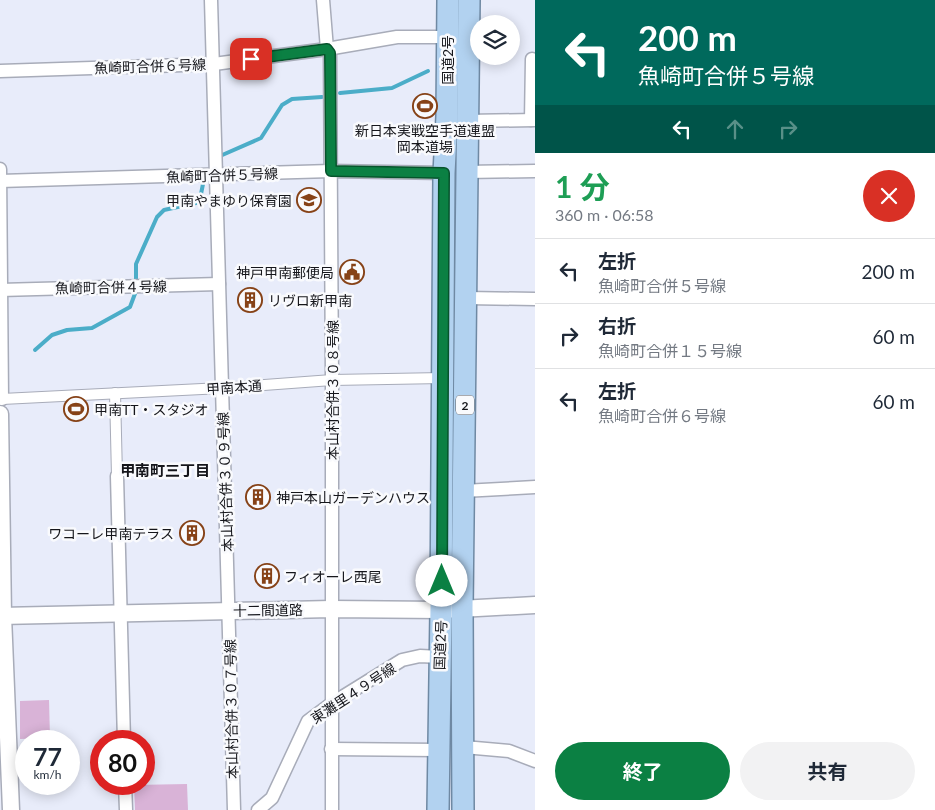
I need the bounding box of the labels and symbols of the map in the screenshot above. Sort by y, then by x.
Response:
street label: 国道2号 [439,35,456,85]
pin [230,38,272,80]
street label: 魚崎町合併６号線 [94,56,206,76]
sports icon: 新日本実戦空手道連盟 岡本道場 [412,93,438,119]
place label: 新日本実戦空手道連盟 岡本道場 [355,122,495,155]
street label: 魚崎町合併５号線 [166,165,278,185]
school or university icon: 甲南やまゆり保育園 [296,187,322,213]
place label: 甲南やまゆり保育園 [166,192,292,209]
public building icon: 神戸甲南郵便局 [339,259,365,285]
place label: 神戸甲南郵便局 [236,264,334,281]
street label: 魚崎町合併４号線 [55,278,167,296]
building icon: リヴロ新甲南 [237,287,263,313]
place label: リヴロ新甲南 [268,292,352,309]
street label: 本山村合併３０８号線 [324,320,341,460]
street label: 甲南本通 [205,377,263,397]
sports icon: 甲南TT・スタジオ [63,396,89,422]
road number: 2 [456,396,474,414]
place label: 甲南TT・スタジオ [94,401,209,418]
street label: 本山村合併３０９号線 [214,412,236,552]
district label: 甲南町三丁目 [120,461,210,479]
building icon: 神戸本山ガーデンハウス [245,484,271,510]
place label: 神戸本山ガーデンハウス [276,489,430,506]
building icon: ワコーレ甲南テラス [179,520,205,546]
place label: ワコーレ甲南テラス [48,525,174,542]
position arrow [415,554,467,606]
building icon: フィオーレ西尾 [254,563,280,589]
place label: フィオーレ西尾 [284,568,382,585]
street label: 十二間道路 [233,601,303,619]
street label: 国道2号 [431,620,449,670]
street label: 本山村合併３０７号線 [221,639,241,779]
street label: 東灘里４９号線 [307,659,399,727]
speed limit sign: 80 [90,730,155,795]

